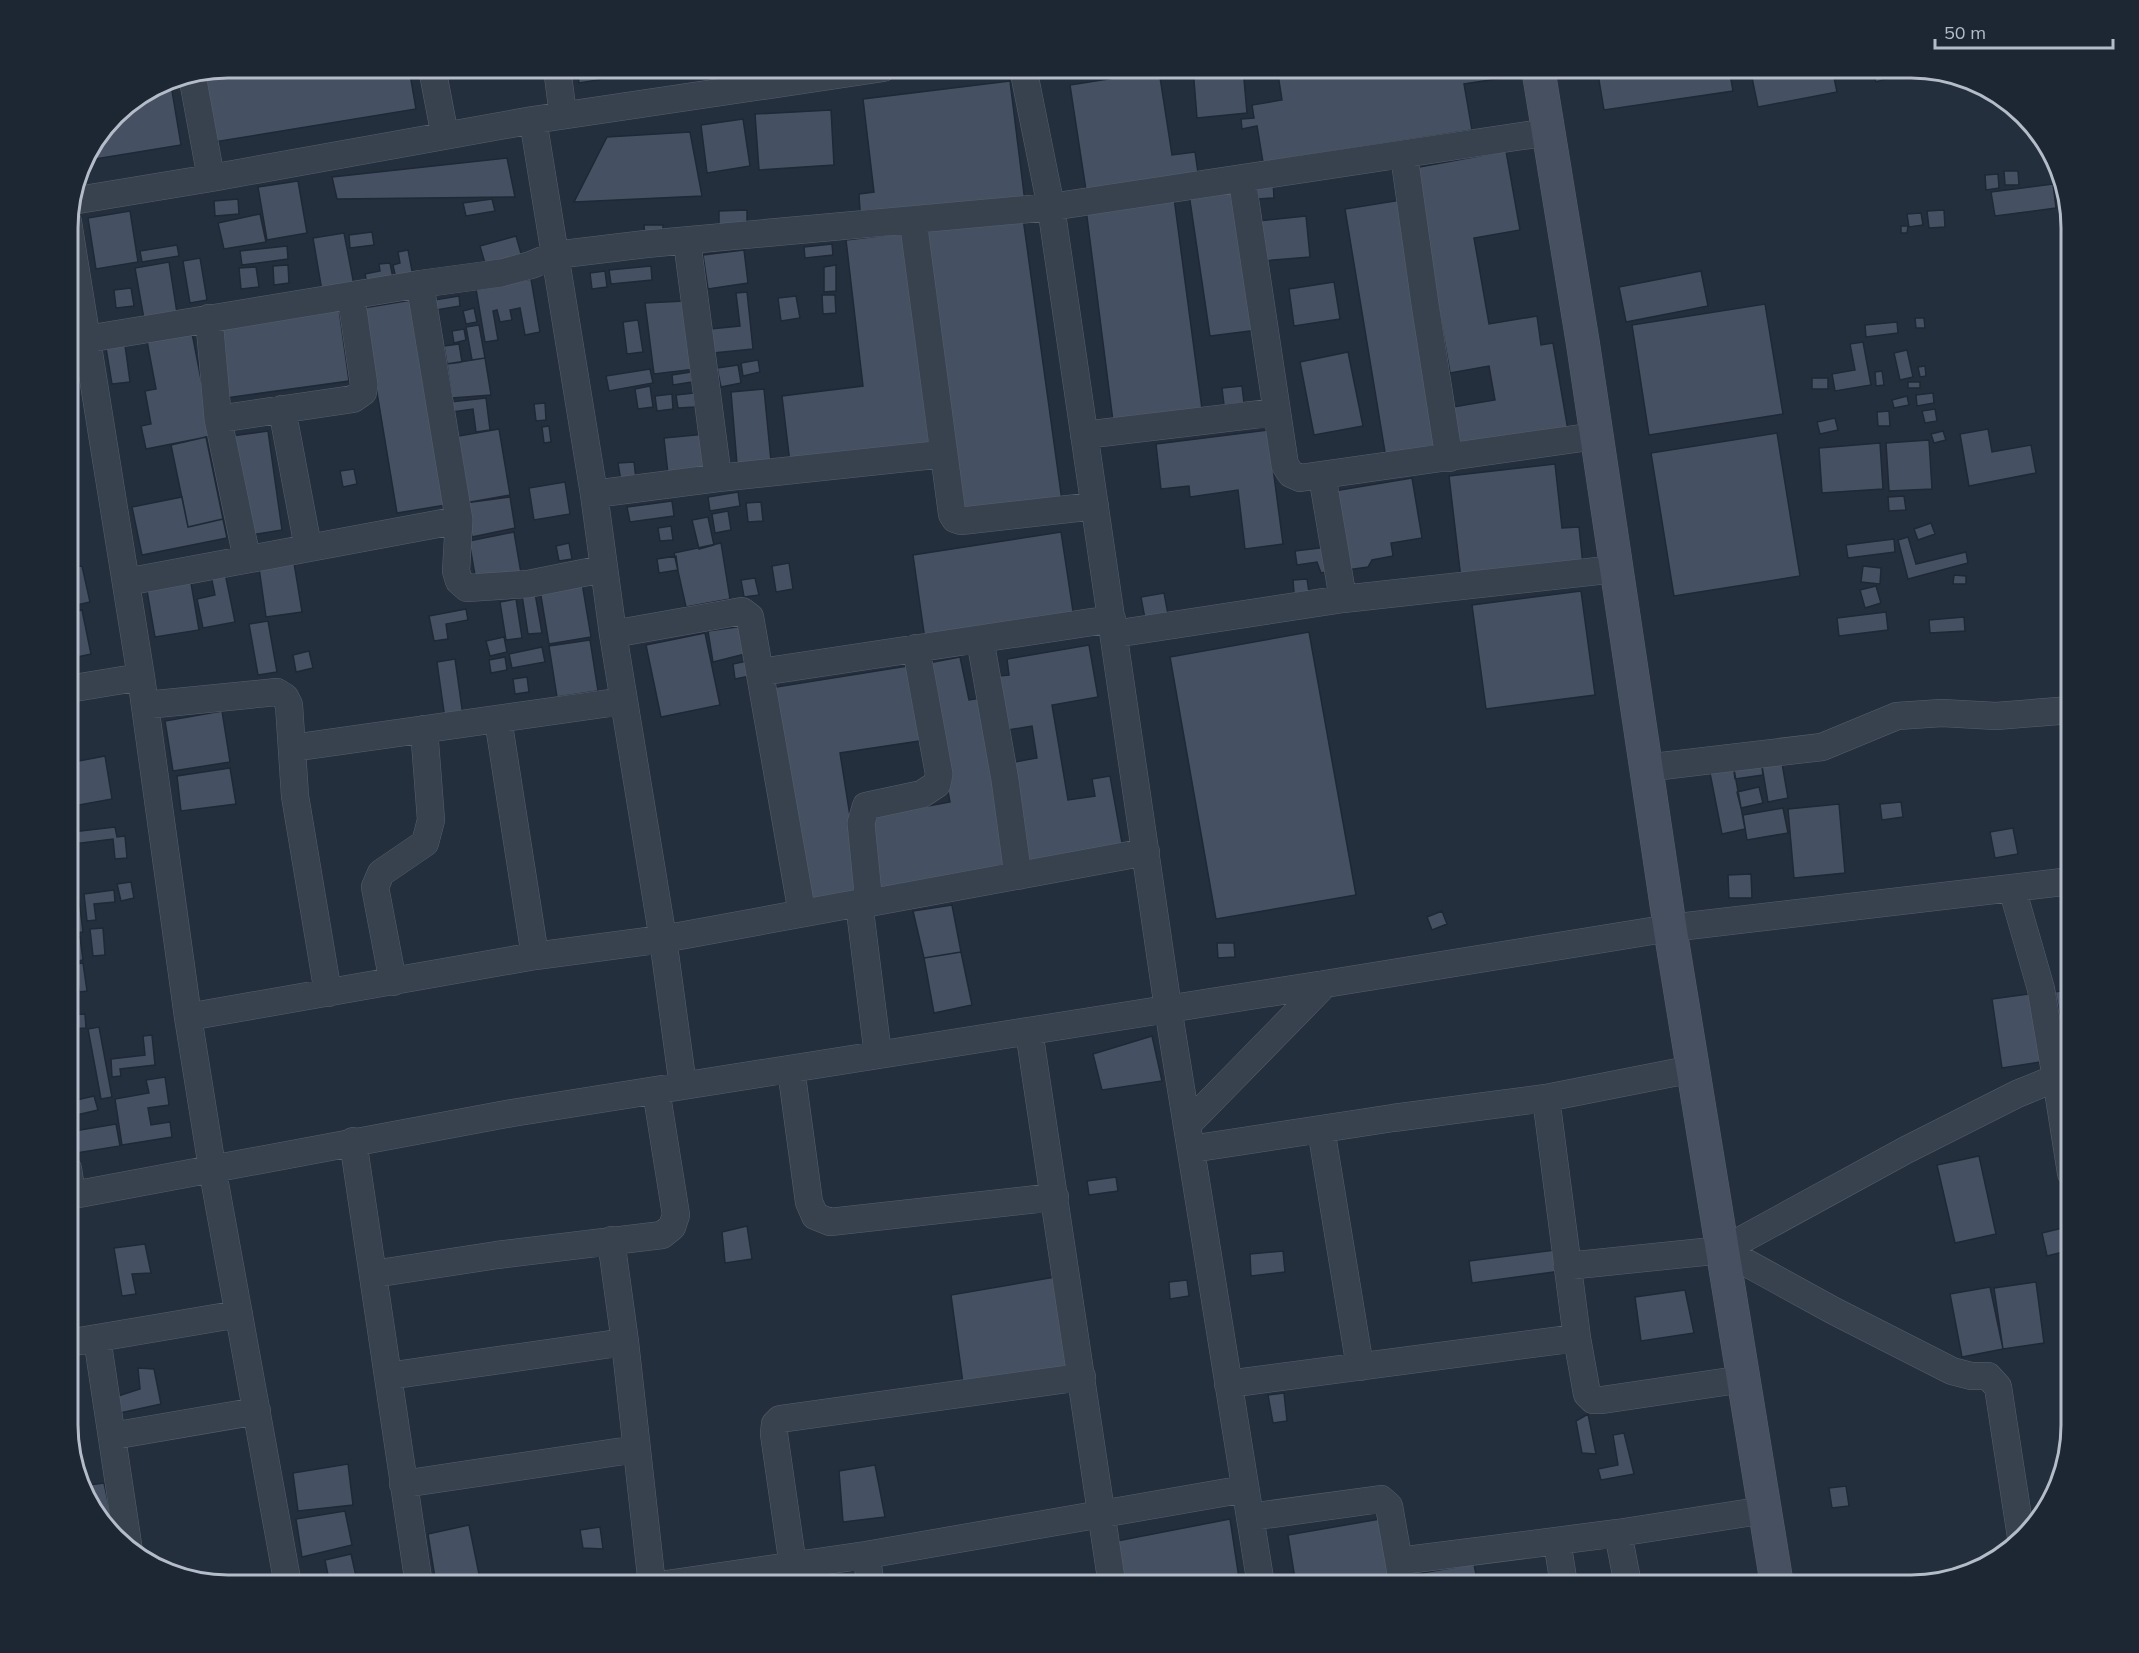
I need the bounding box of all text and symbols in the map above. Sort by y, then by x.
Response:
scale bar [1935,12,2114,50]
text: 50 m [1944,21,1986,44]

